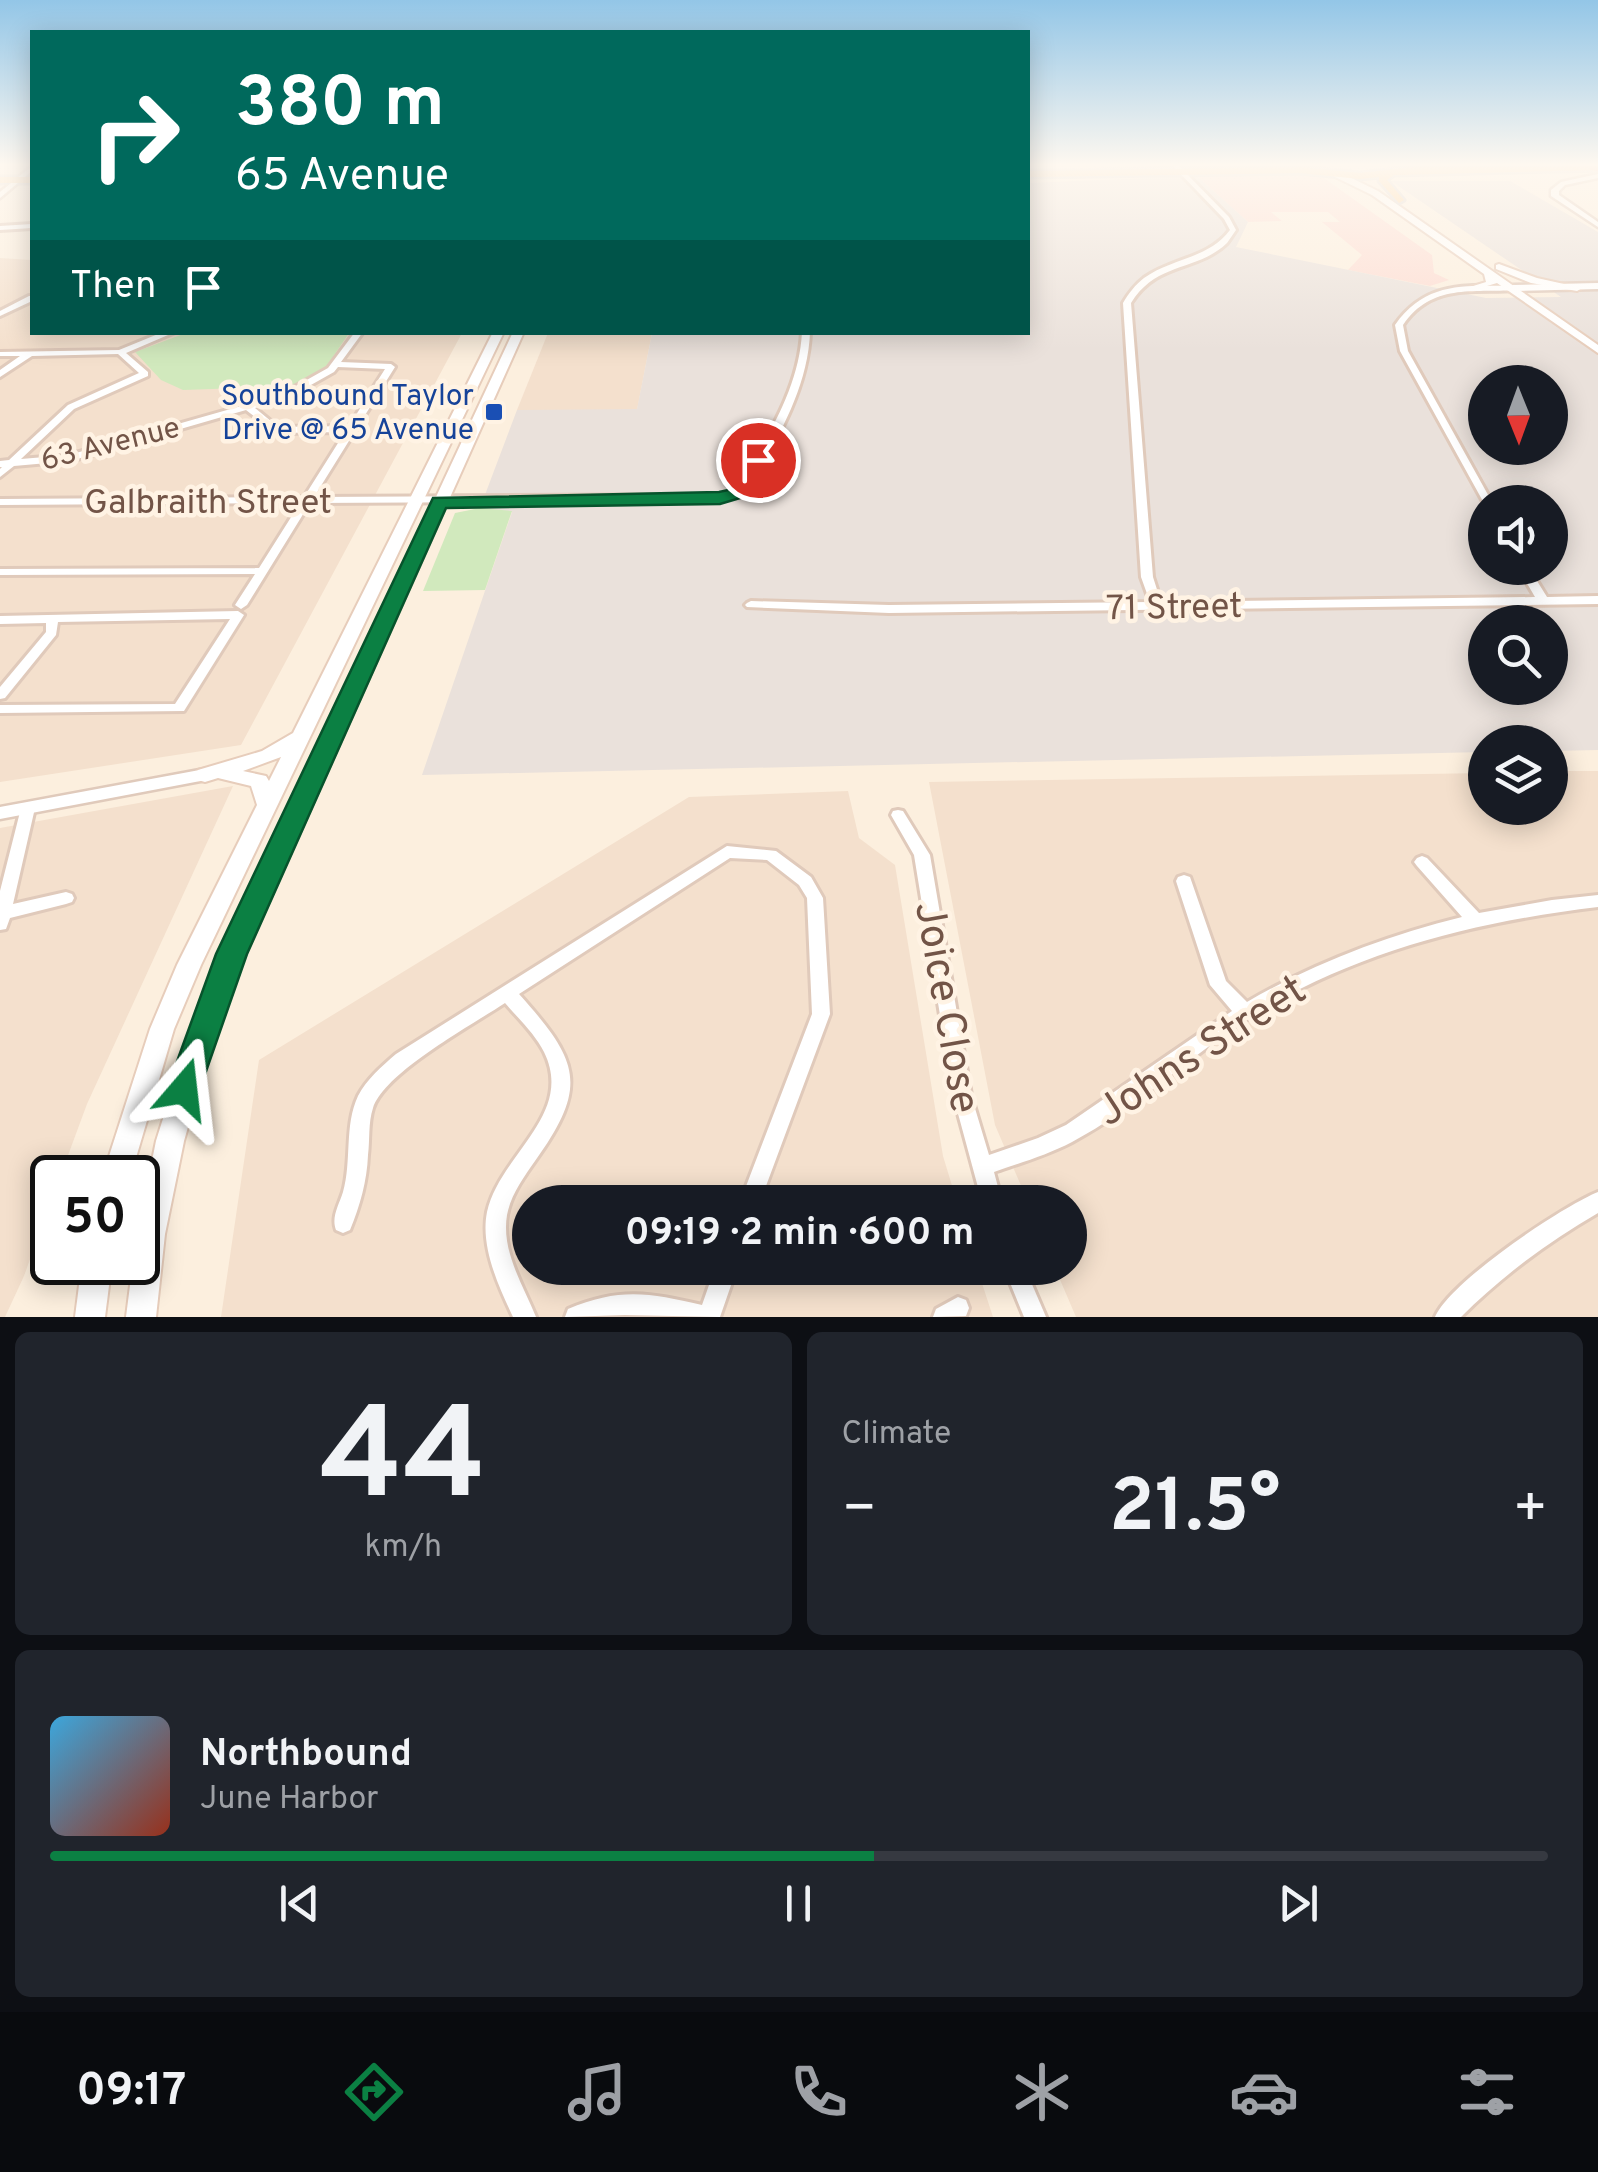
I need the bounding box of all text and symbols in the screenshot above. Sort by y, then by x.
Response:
text: 380 m [235,62,445,151]
icon: right [70,70,200,200]
text: 65 Avenue [235,149,449,206]
icon: arrive [176,260,231,315]
text: Then [70,263,156,312]
north arrow [1468,365,1568,465]
map controls [1468,365,1568,825]
place label: Southbound Taylor Drive @ 65 Avenue [221,379,474,450]
marker: Southbound Taylor Drive @ 65 Avenue [483,401,505,423]
street label: 63 Avenue [37,410,184,481]
pin [716,418,801,503]
icon: arrive [731,433,786,488]
street label: Galbraith Street [84,482,332,526]
button: sound [1468,485,1568,585]
street label: 71 Street [1105,586,1243,632]
button: search [1468,605,1568,705]
button: layers [1468,725,1568,825]
street label: Joice Close [900,898,989,1118]
street label: Johns Street [1088,965,1317,1140]
position arrow [132,1037,236,1141]
speed limit sign: 50 [30,1155,160,1285]
text: 09:19 · 2 min · 600 m [625,1210,974,1259]
text: 44 [320,1380,487,1545]
text: Climate [842,1415,951,1455]
text: 21.5° [1109,1463,1280,1558]
text: − [842,1476,877,1546]
text: + [1513,1476,1548,1546]
text: km/h [364,1528,442,1568]
text: Northbound [200,1731,412,1780]
text: June Harbor [200,1780,379,1820]
icon: previous [272,1876,327,1931]
icon: pause [771,1876,826,1931]
icon: next [1271,1876,1326,1931]
icon: directions [339,2057,409,2127]
icon: music [562,2057,632,2127]
icon: phone [784,2057,854,2127]
icon: climate [1007,2057,1077,2127]
icon: car [1229,2057,1299,2127]
icon: filters [1452,2057,1522,2127]
text: 09:17 [76,2064,186,2121]

